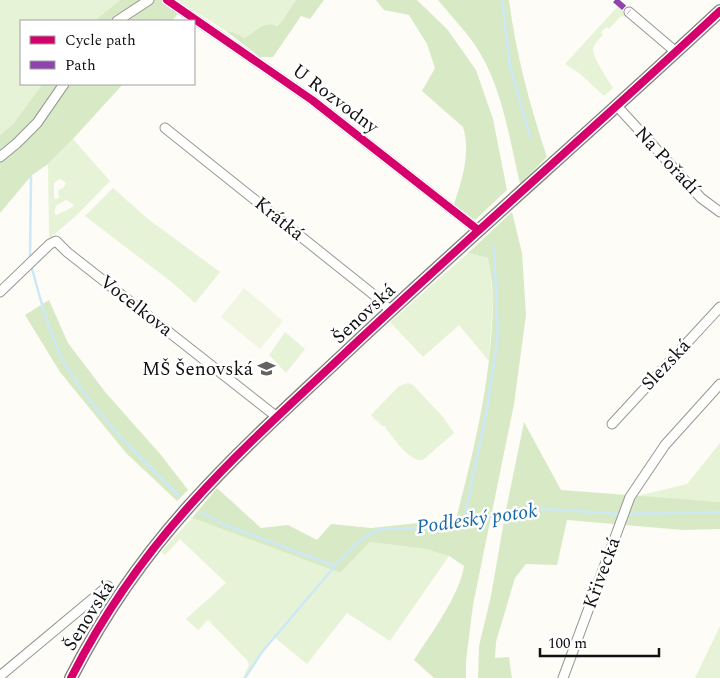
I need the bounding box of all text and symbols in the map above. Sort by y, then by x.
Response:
legend [20,20,195,85]
text: Cycle path [65,29,136,52]
text: Path [65,54,96,77]
street label: U Rozvodny [286,57,385,142]
street label: Na Pořadí [628,120,707,203]
street label: Krátká [248,190,311,249]
street label: Vocelkova [93,268,179,344]
street label: Šenovská [326,276,403,351]
street label: Slezská [634,332,698,398]
place label: MŠ Šenovská [142,355,254,384]
school or university icon: MŠ Šenovská [257,359,277,379]
water label: Podleský potok [415,496,540,542]
street label: Křivecká [576,533,629,613]
street label: Šenovská [56,575,122,657]
scale bar [540,626,659,658]
text: 100 m [548,632,587,655]

